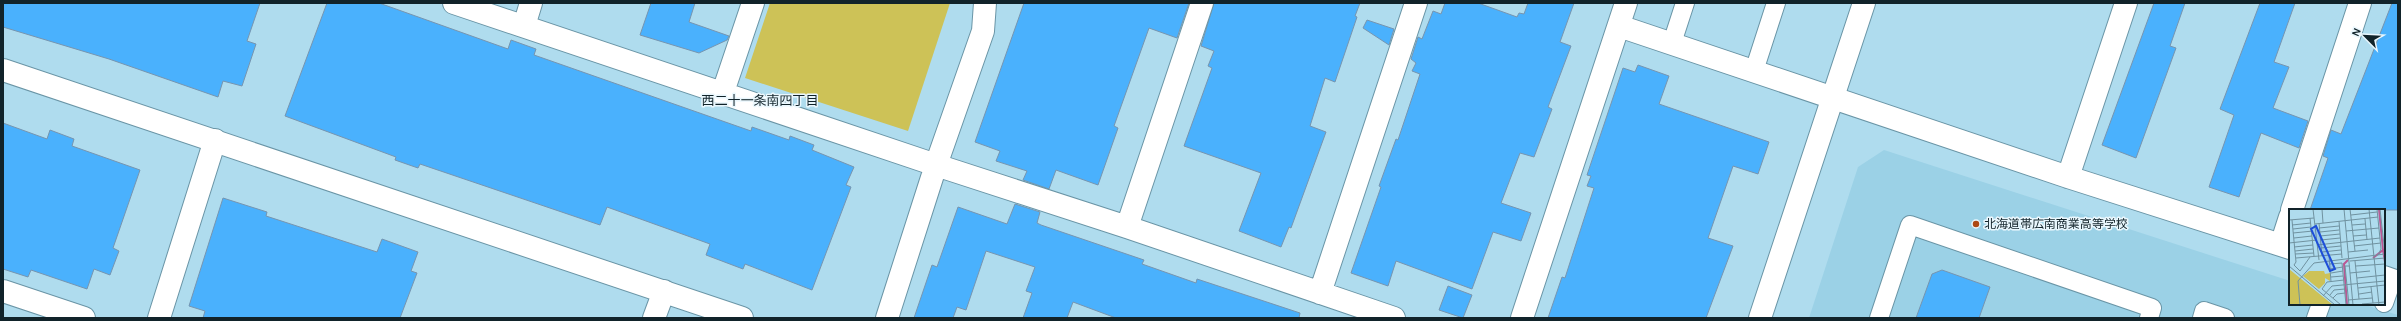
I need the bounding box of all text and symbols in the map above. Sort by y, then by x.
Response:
north arrow [2345,16,2385,56]
text: N [2349,26,2364,38]
district label: 西二十一条南四丁目 [701,93,819,108]
inset map [2289,209,2385,305]
place label: 北海道帯広南商業高等学校 [1984,217,2128,231]
marker: 北海道帯広南商業高等学校 [1971,219,1981,229]

